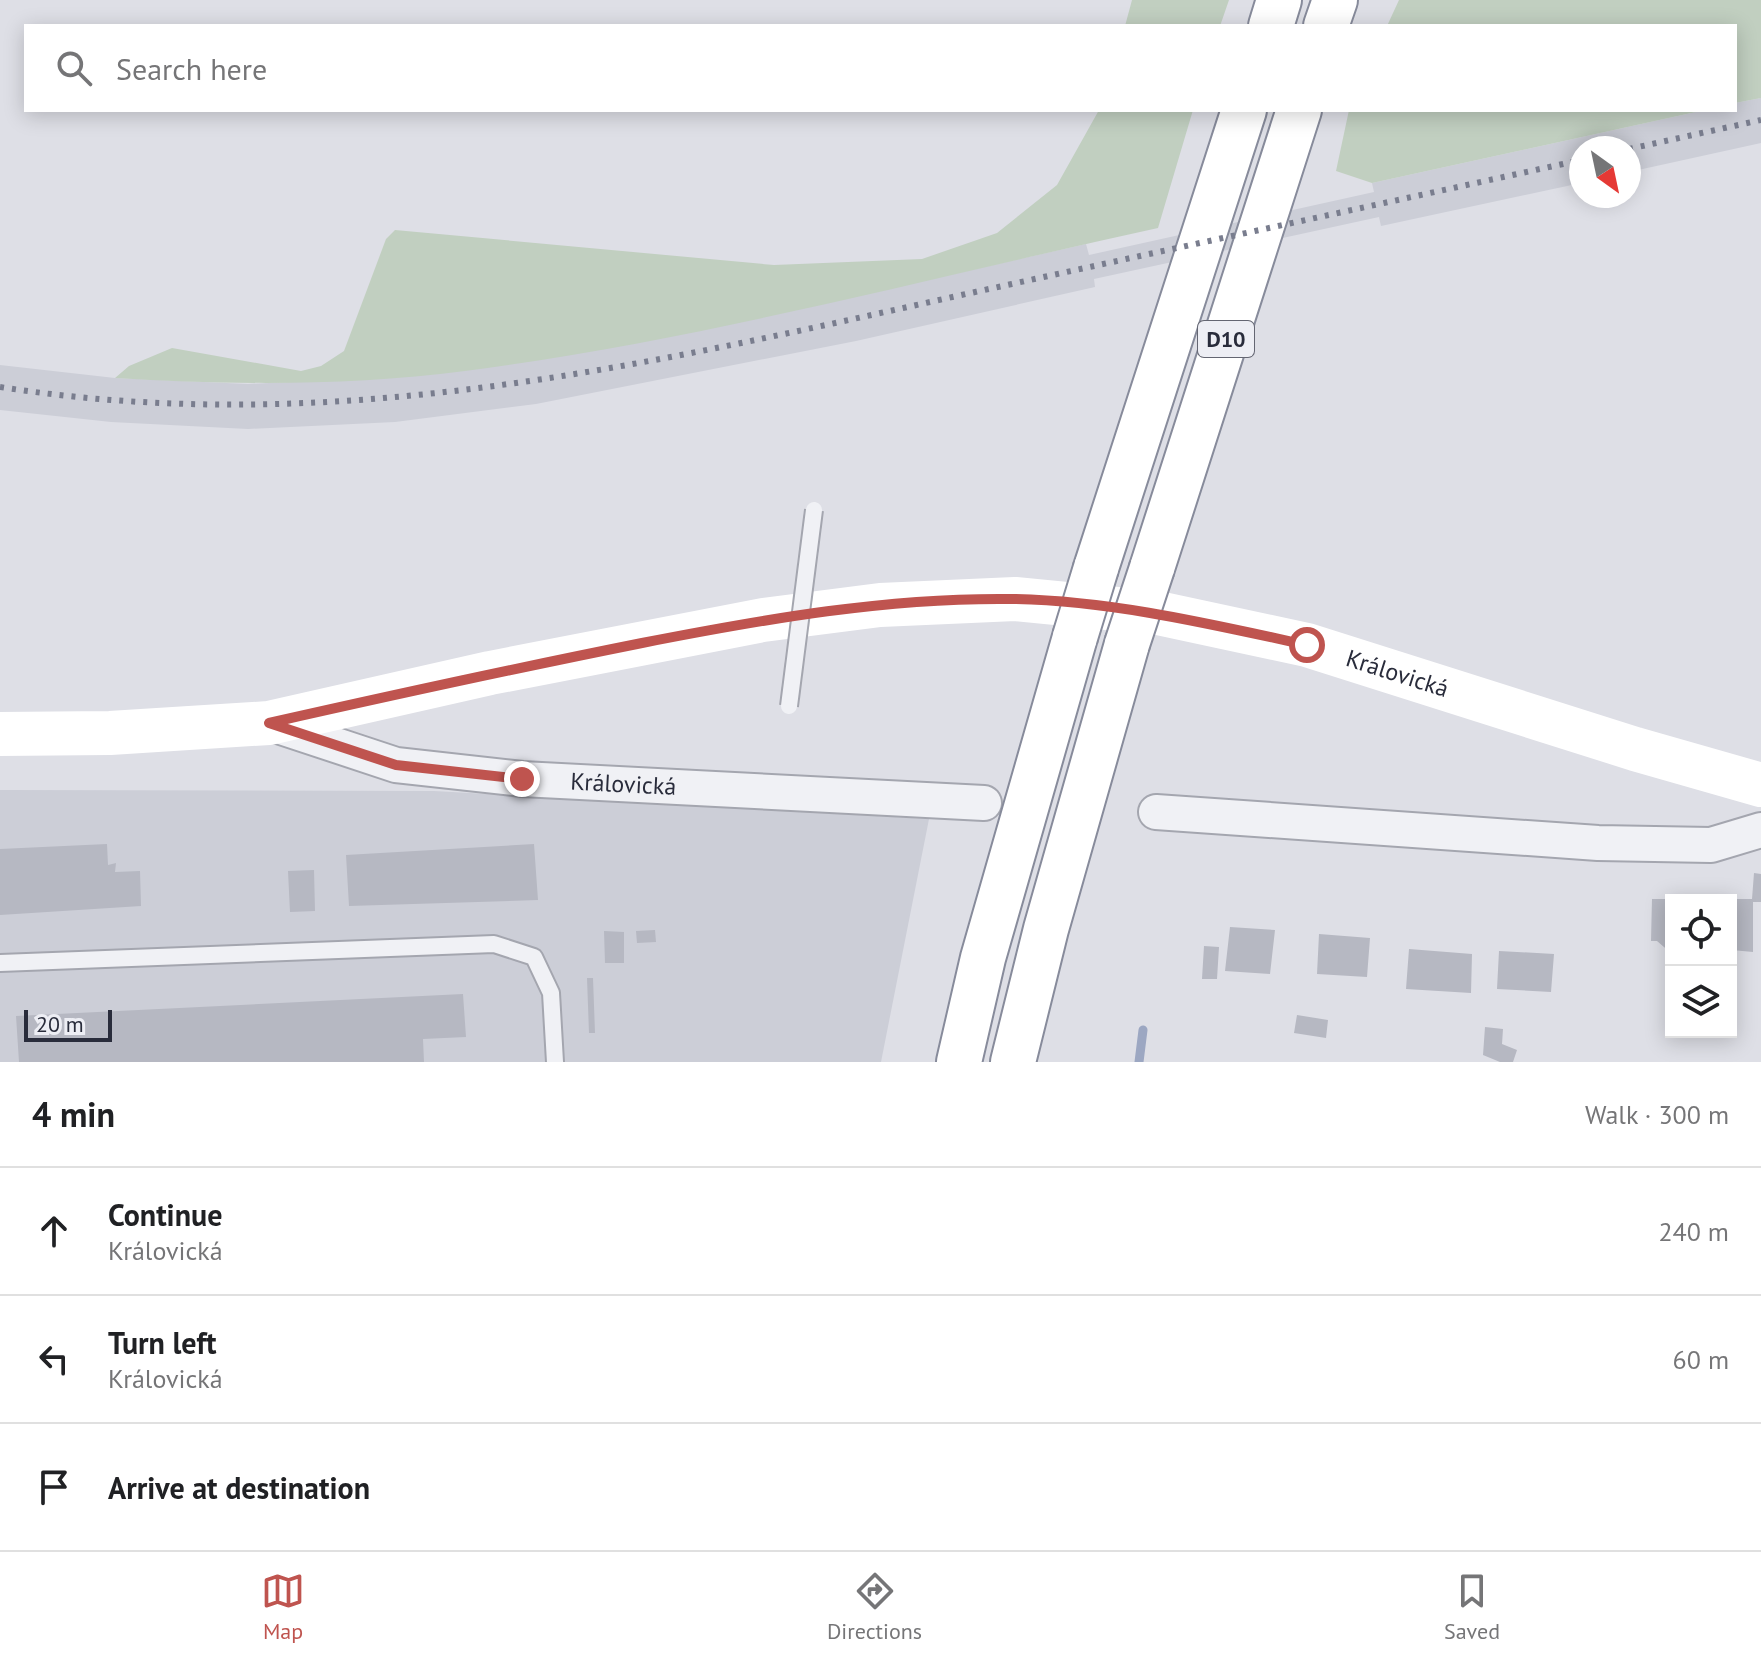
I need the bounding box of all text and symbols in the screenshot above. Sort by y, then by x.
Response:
search box [24,24,1737,112]
icon: search [52,46,96,90]
text: Search here [116,49,267,88]
north arrow [1569,136,1641,208]
road number: D10 [1198,321,1254,357]
route start [1289,627,1325,663]
street label: Královická [1342,642,1453,704]
route end [504,761,540,797]
street label: Královická [570,766,677,802]
map controls [1665,894,1737,1038]
button: locate [1665,894,1737,966]
button: layers [1665,966,1737,1038]
scale bar [24,1006,112,1042]
text: 20 m [36,1010,84,1038]
text: 4 min [32,1092,115,1136]
text: Walk · 300 m [1585,1098,1729,1131]
text: Continue [108,1195,222,1234]
icon: ahead [32,1209,76,1253]
text: 240 m [1658,1215,1729,1248]
text: Královická [108,1234,223,1267]
text: Turn left [108,1323,216,1362]
icon: left [32,1337,76,1381]
text: 60 m [1673,1343,1729,1376]
text: Královická [108,1362,223,1395]
icon: arrive [32,1465,76,1509]
text: Arrive at destination [108,1468,370,1507]
tab: Map [261,1569,305,1645]
tab: Directions [827,1569,922,1645]
tab: Saved [1444,1569,1500,1645]

